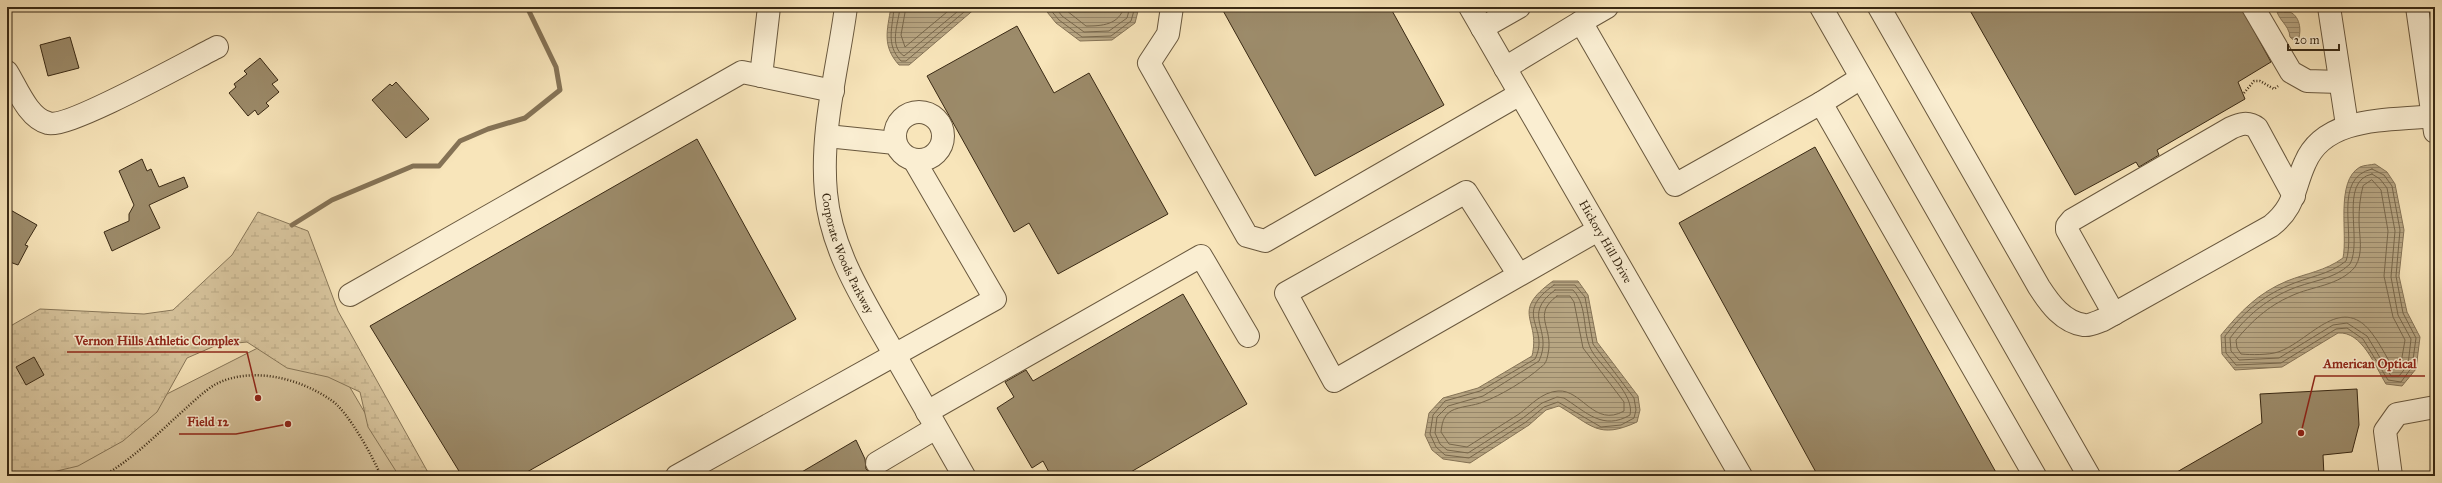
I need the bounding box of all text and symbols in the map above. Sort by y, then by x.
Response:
scale bar [2288,26,2339,52]
text: 20 m [2294,33,2320,47]
street label: Corporate Woods Parkway [819,192,877,316]
street label: Hickory Hill Drive [1576,198,1635,286]
callout: Vernon Hills Athletic Complex [67,327,247,352]
text: Vernon Hills Athletic Complex [74,333,239,349]
callout: American Optical [2315,351,2425,376]
text: American Optical [2322,356,2417,372]
callout: Field 12 [179,409,236,434]
text: Field 12 [187,414,229,430]

